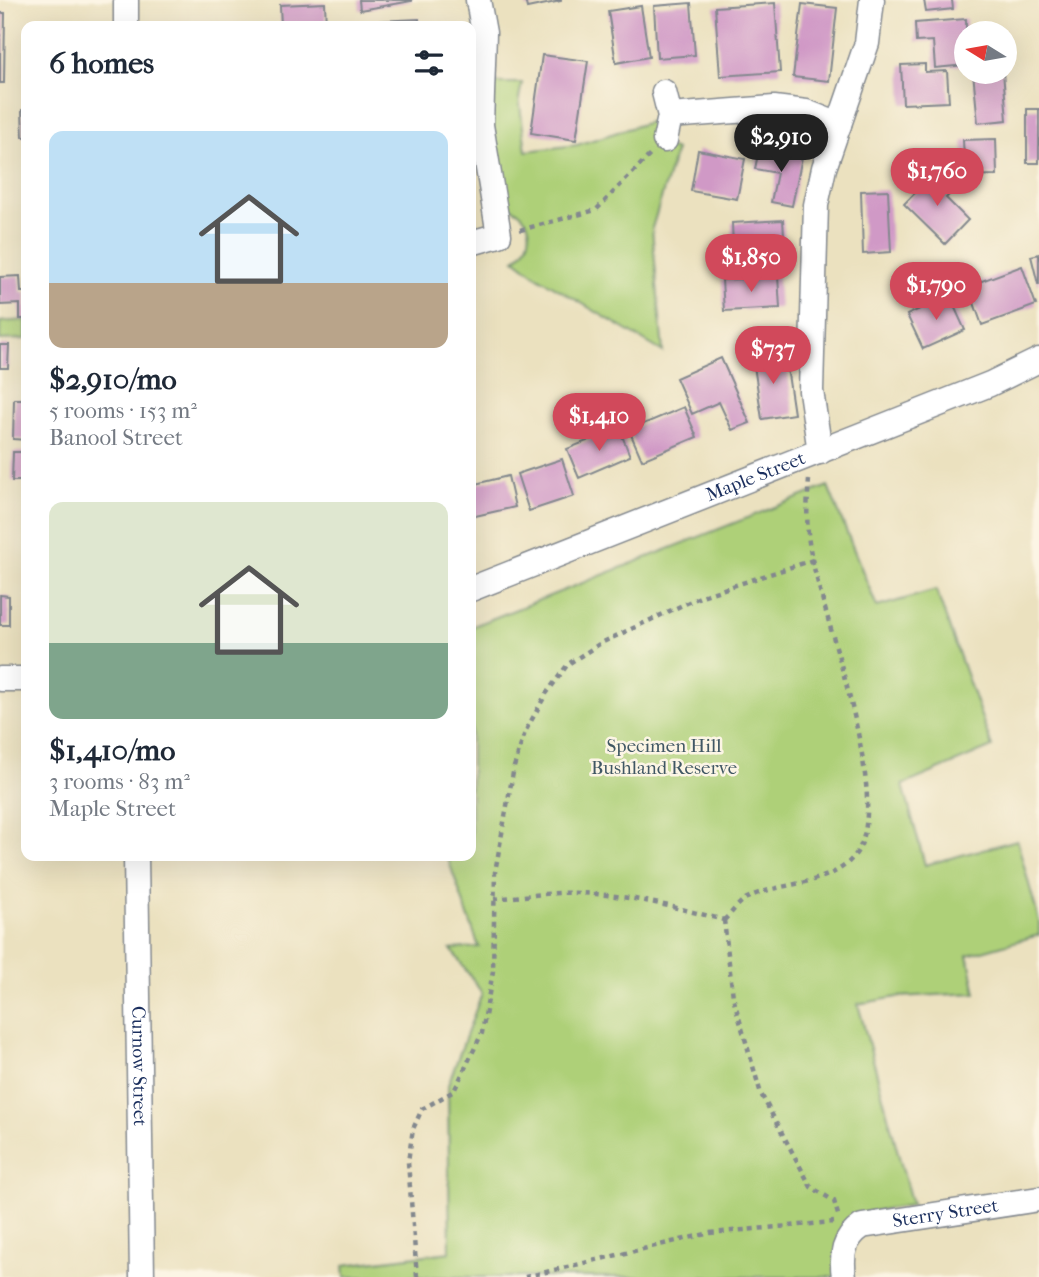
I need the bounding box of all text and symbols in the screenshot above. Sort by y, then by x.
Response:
north arrow [954,21,1017,84]
map controls [954,21,1017,84]
icon: filters [410,44,448,82]
text: 6 homes [49,46,154,81]
pin: $2,910 [724,114,838,174]
text: $2,910 [750,123,812,150]
pin: $1,760 [880,148,994,208]
text: $1,760 [907,157,967,184]
icon: home [186,176,312,302]
pin: $1,850 [694,234,808,294]
text: $1,850 [721,243,781,270]
pin: $1,790 [879,262,993,322]
text: $1,790 [906,271,966,298]
pin: $737 [732,326,814,386]
text: $737 [751,335,795,362]
text: $2,910/mo [49,362,177,397]
pin: $1,410 [542,393,656,453]
text: 5 rooms · 153 m² [49,397,197,424]
text: $1,410 [569,402,629,429]
text: Banool Street [49,424,183,451]
street label: Maple Street [703,447,809,506]
icon: home [186,547,312,673]
text: $1,410/mo [49,733,175,768]
park label: Specimen Hill Bushland Reserve [591,735,737,779]
text: 3 rooms · 83 m² [49,768,190,795]
text: Maple Street [49,795,176,822]
street label: Curnow Street [127,1006,151,1126]
street label: Sterry Street [891,1194,1000,1232]

